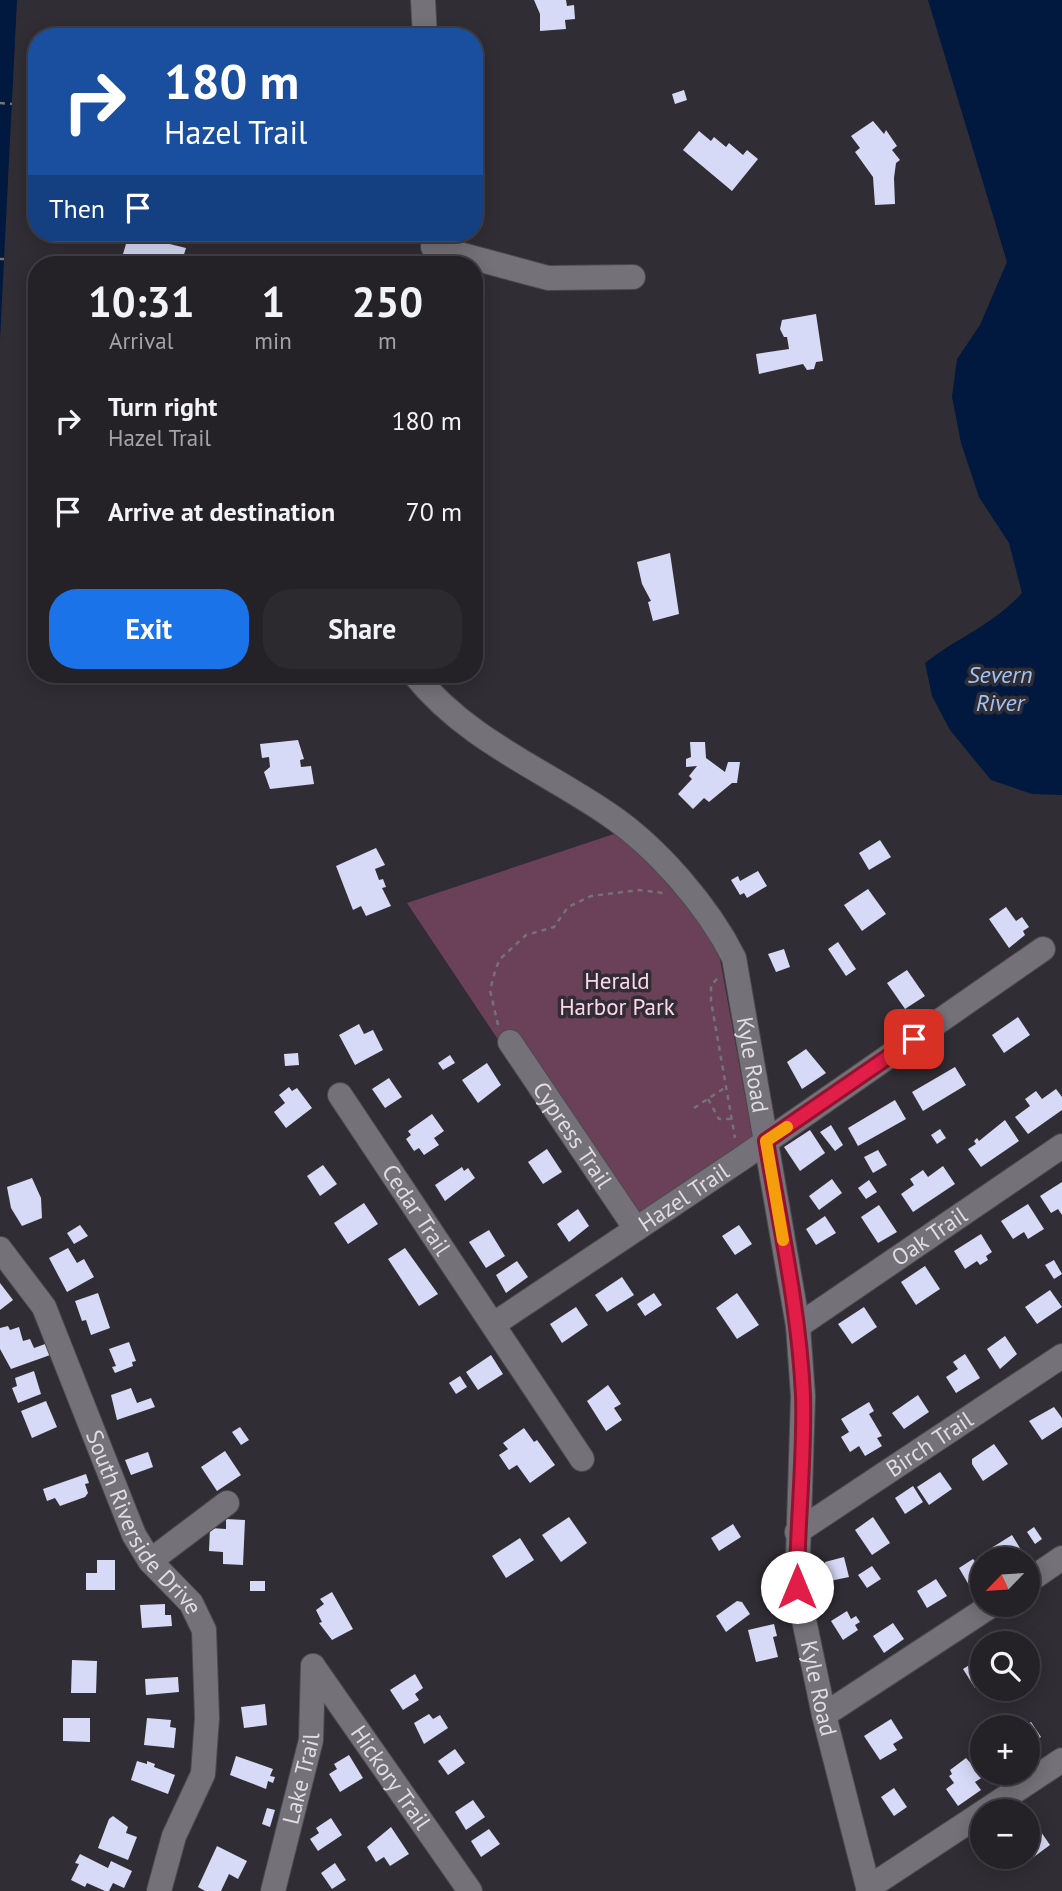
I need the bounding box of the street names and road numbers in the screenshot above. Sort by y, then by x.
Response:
street label: Kyle Road [730,1014,776,1115]
street label: Cypress Trail [527,1076,619,1194]
street label: Hazel Trail [632,1156,734,1238]
street label: Cedar Trail [376,1158,458,1261]
street label: Oak Trail [886,1200,973,1272]
street label: Birch Trail [880,1404,978,1483]
street label: South Riverside Drive [80,1426,209,1619]
street label: Kyle Road [795,1638,844,1739]
street label: Hickory Trail [345,1719,438,1835]
street label: Lake Trail [275,1732,325,1827]

